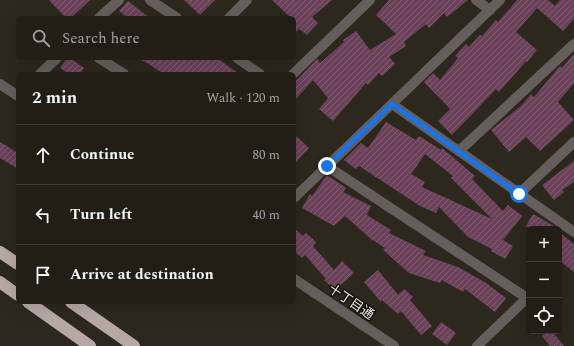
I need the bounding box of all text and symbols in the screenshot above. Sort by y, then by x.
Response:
search box [16,16,296,60]
icon: search [30,27,52,49]
text: Search here [62,27,140,50]
text: 2 min [32,85,77,111]
text: Walk · 120 m [206,88,280,108]
text: Continue [70,143,135,166]
icon: ahead [32,144,54,166]
text: 80 m [253,145,280,165]
route end [318,157,336,175]
route start [510,185,528,203]
text: Turn left [70,203,132,226]
icon: left [32,204,54,226]
text: 40 m [253,205,280,225]
map controls [526,226,562,334]
button: + [526,226,562,262]
button: − [526,262,562,298]
text: Arrive at destination [70,263,214,286]
icon: arrive [32,264,54,286]
street label: 十丁目通 [324,279,378,325]
button: locate [526,298,562,334]

